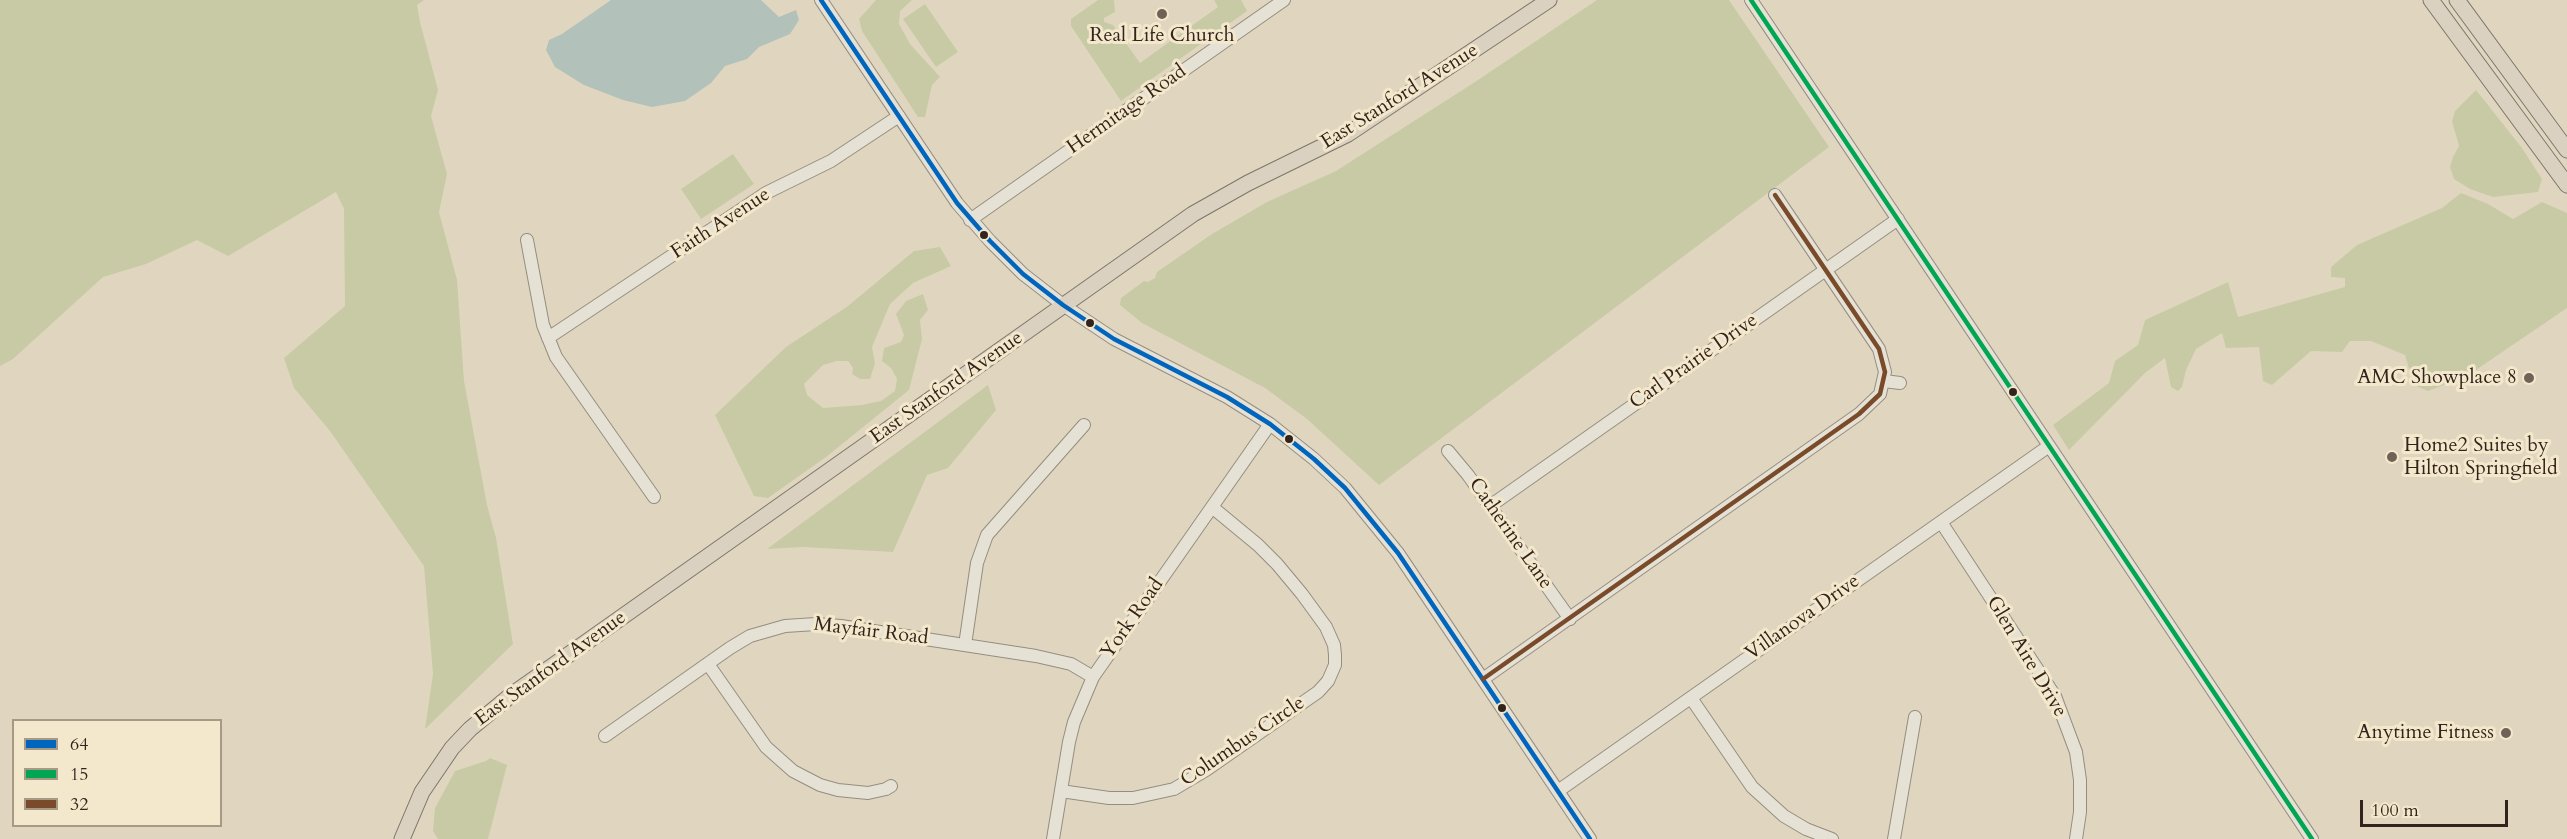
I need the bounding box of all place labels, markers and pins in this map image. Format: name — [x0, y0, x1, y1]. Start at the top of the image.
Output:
marker: Real Life Church — [1155, 7, 1169, 21]
place label: Real Life Church — [1090, 24, 1234, 48]
unlabelled marker — [978, 229, 990, 241]
unlabelled marker — [1084, 317, 1096, 329]
place label: AMC Showplace 8 — [2357, 366, 2517, 390]
marker: AMC Showplace 8 — [2522, 371, 2536, 385]
unlabelled marker — [2007, 386, 2019, 398]
unlabelled marker — [1283, 433, 1295, 445]
place label: Home2 Suites by Hilton Springfield — [2404, 434, 2558, 481]
marker: Home2 Suites by Hilton Springfield — [2385, 450, 2399, 464]
unlabelled marker — [1496, 702, 1508, 714]
place label: Anytime Fitness — [2357, 721, 2494, 745]
marker: Anytime Fitness — [2499, 726, 2513, 740]

